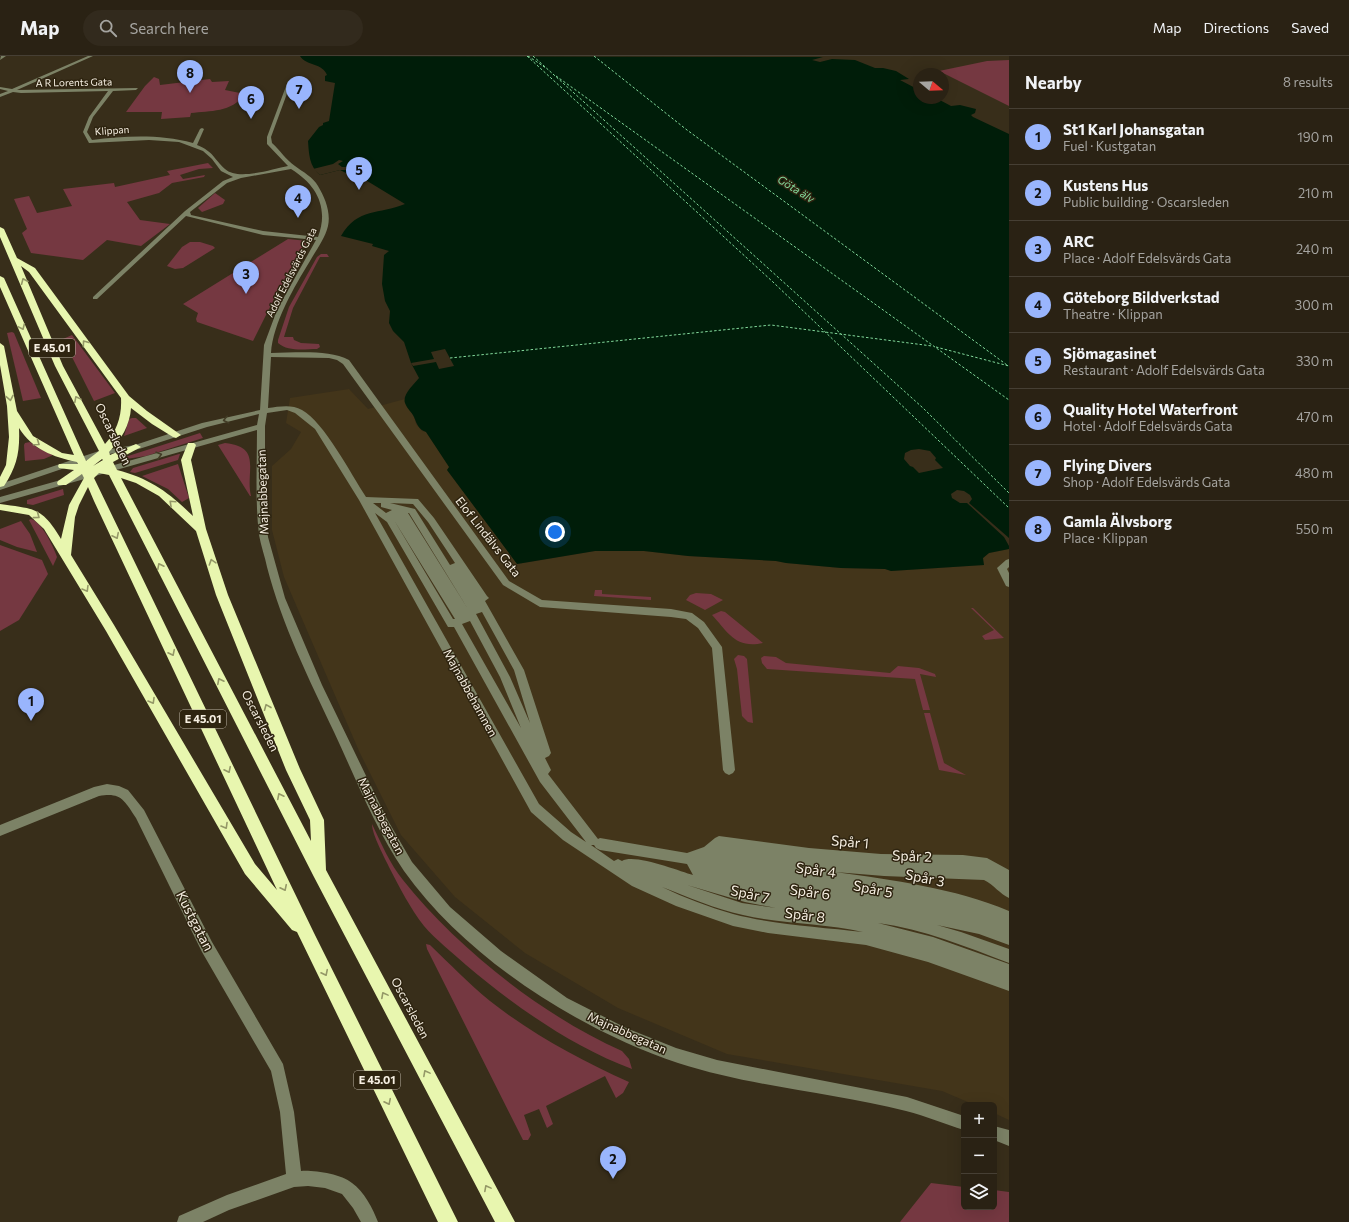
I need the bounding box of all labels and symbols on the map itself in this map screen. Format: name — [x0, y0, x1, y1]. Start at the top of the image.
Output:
pin: 8 — [177, 60, 203, 93]
north arrow — [913, 68, 949, 104]
street label: A R Lorents Gata — [36, 75, 112, 89]
pin: 7 — [286, 76, 312, 109]
pin: 6 — [238, 86, 264, 119]
street label: Klippan — [94, 123, 130, 137]
pin: 5 — [346, 157, 372, 190]
water label: Göta älv — [775, 172, 817, 205]
pin: 4 — [285, 185, 311, 218]
street label: Adolf Edelsvärds Gata — [263, 225, 319, 319]
pin: 3 — [233, 261, 259, 294]
one-way arrow — [20, 278, 28, 285]
one-way arrow — [17, 322, 25, 330]
road number: E 45.01 — [29, 339, 75, 357]
one-way arrow — [83, 340, 90, 347]
one-way arrow — [6, 395, 14, 401]
one-way arrow — [75, 396, 82, 403]
street label: Oscarsleden — [93, 400, 135, 467]
one-way arrow — [223, 415, 230, 424]
one-way arrow — [33, 438, 40, 445]
street label: Majnabbegatan — [254, 449, 270, 535]
one-way arrow — [155, 451, 162, 460]
street label: Elof Lindälvs Gata — [453, 494, 524, 579]
one-way arrow — [170, 501, 177, 508]
one-way arrow — [33, 511, 40, 518]
your location — [545, 522, 565, 542]
one-way arrow — [111, 532, 119, 539]
one-way arrow — [208, 559, 217, 566]
one-way arrow — [157, 562, 165, 570]
one-way arrow — [81, 585, 89, 592]
street label: Majnabbehamnen — [441, 646, 501, 739]
one-way arrow — [167, 649, 175, 656]
one-way arrow — [217, 678, 225, 685]
street label: Oscarsleden — [239, 687, 282, 754]
pin: 1 — [18, 688, 44, 721]
one-way arrow — [148, 697, 155, 704]
one-way arrow — [264, 704, 272, 711]
road number: E 45.01 — [180, 710, 226, 728]
one-way arrow — [223, 766, 231, 774]
street label: Majnabbegatan — [356, 775, 408, 856]
one-way arrow — [277, 793, 285, 800]
one-way arrow — [220, 822, 227, 829]
street label: Spår 1 — [830, 831, 870, 852]
street label: Spår 2 — [892, 846, 932, 865]
street label: Spår 4 — [795, 858, 838, 881]
street label: Spår 3 — [904, 865, 946, 890]
street label: Spår 5 — [852, 876, 894, 901]
street label: Spår 6 — [789, 880, 831, 903]
street label: Spår 7 — [729, 881, 771, 906]
one-way arrow — [279, 884, 287, 891]
street label: Kustgatan — [173, 888, 218, 954]
street label: Spår 8 — [784, 904, 826, 925]
one-way arrow — [320, 969, 328, 976]
street label: Oscarsleden — [389, 975, 433, 1040]
one-way arrow — [382, 992, 389, 1000]
street label: Majnabbegatan — [586, 1008, 669, 1056]
one-way arrow — [423, 1070, 430, 1077]
road number: E 45.01 — [354, 1071, 400, 1089]
one-way arrow — [383, 1098, 391, 1106]
pin: 2 — [600, 1146, 626, 1179]
one-way arrow — [484, 1184, 492, 1192]

